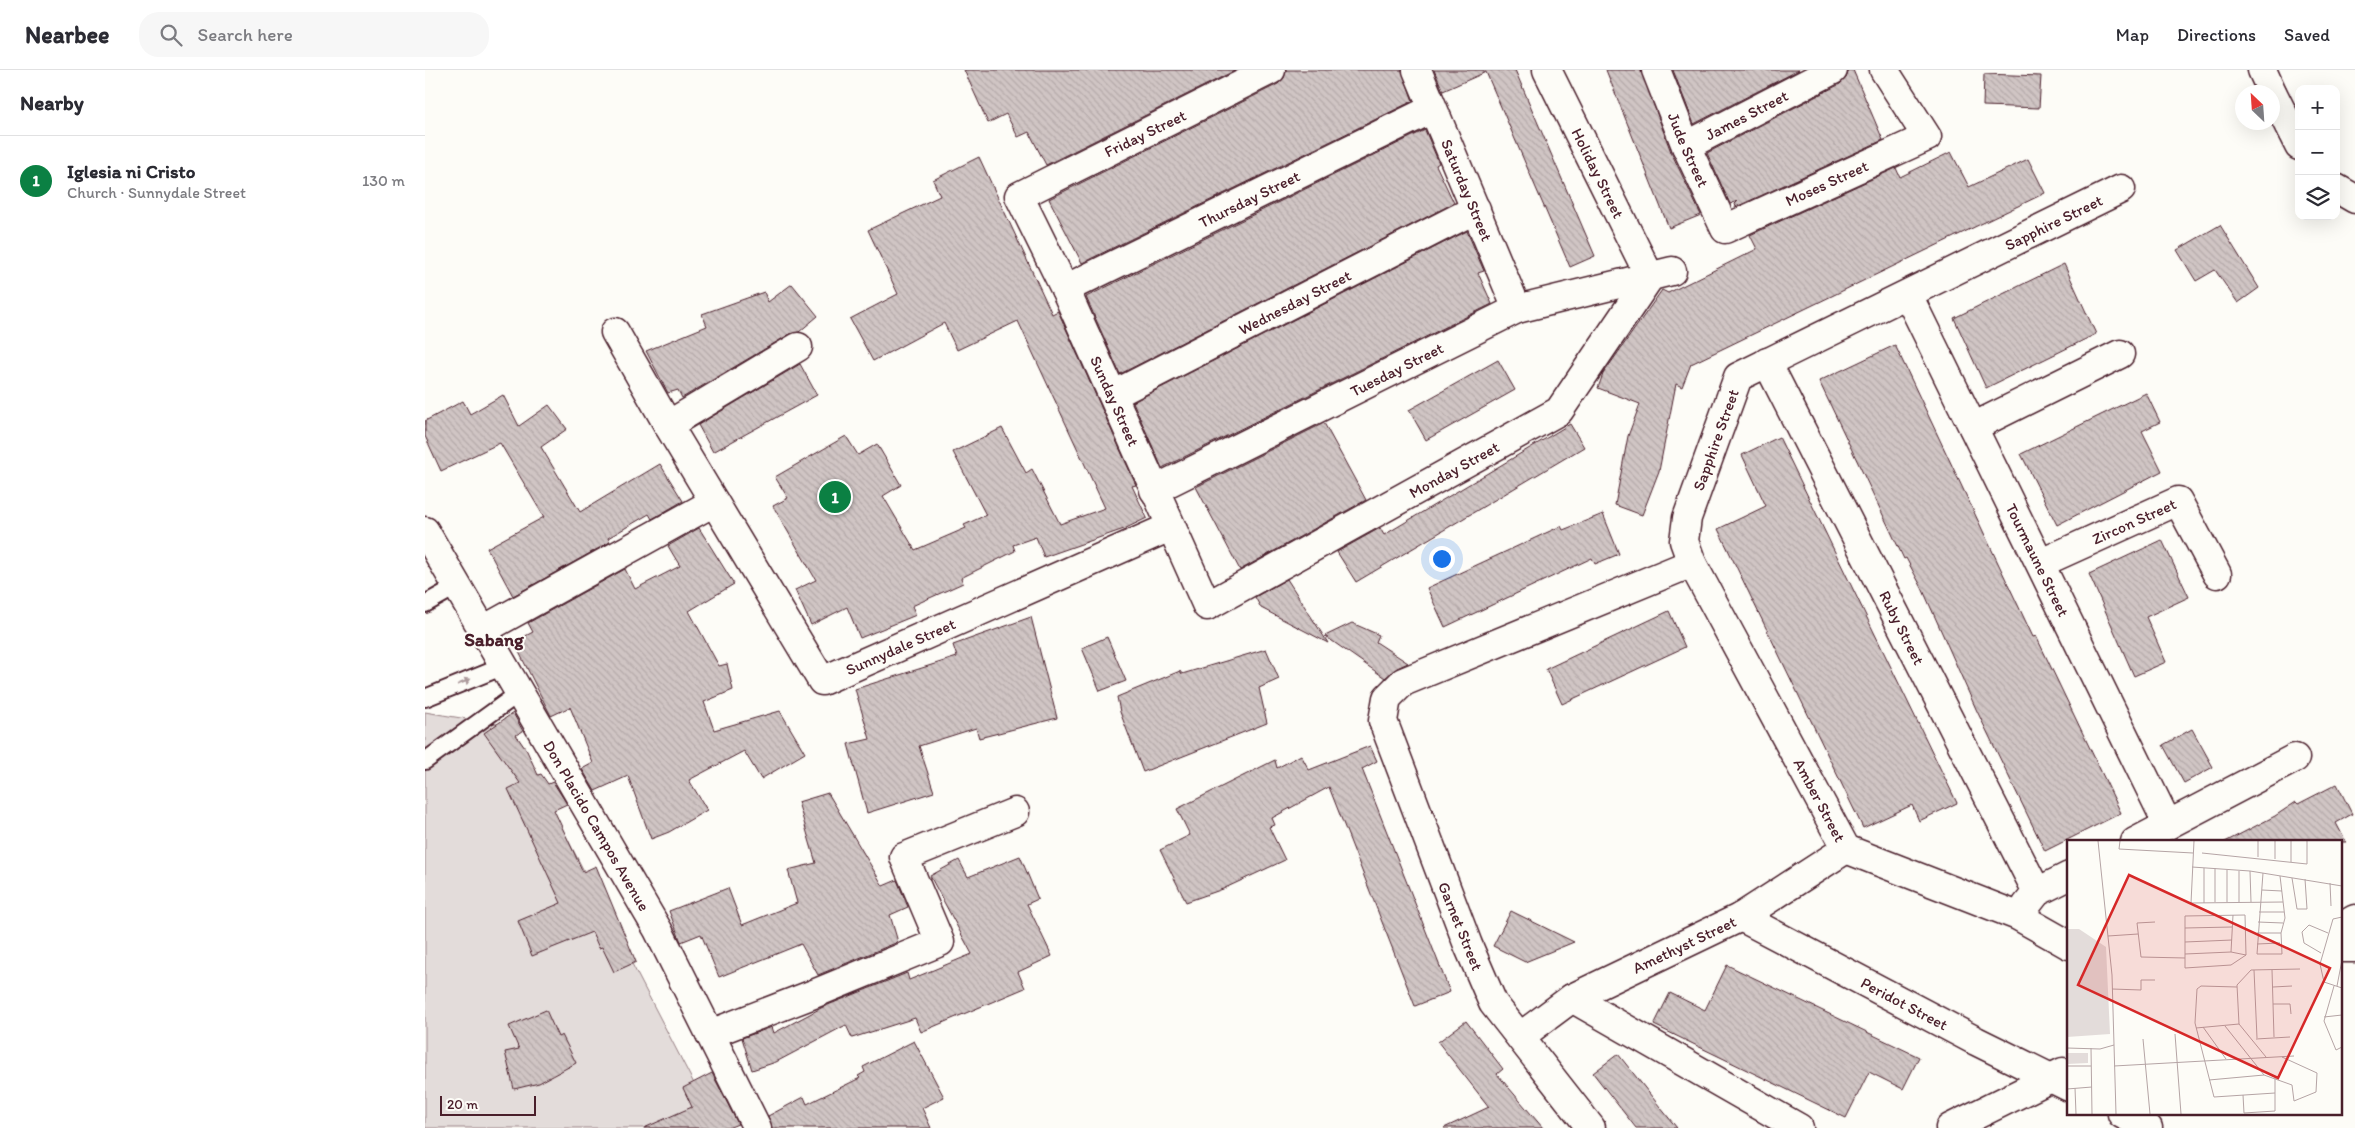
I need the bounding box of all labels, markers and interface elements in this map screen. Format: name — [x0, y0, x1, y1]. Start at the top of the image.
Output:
search box — [139, 12, 489, 57]
text: Nearbee — [25, 20, 109, 49]
icon: search — [157, 21, 185, 49]
text: Search here — [197, 23, 293, 46]
text: Map — [2116, 24, 2149, 46]
text: Directions — [2177, 24, 2256, 46]
text: Saved — [2284, 24, 2330, 46]
north arrow — [2235, 85, 2280, 130]
map controls — [2295, 85, 2340, 220]
button: + — [2295, 85, 2340, 130]
street label: James Street — [1702, 86, 1791, 144]
text: Nearby — [20, 90, 84, 115]
street label: Friday Street — [1101, 106, 1189, 161]
street label: Jude Street — [1664, 110, 1713, 190]
street label: Holiday Street — [1567, 125, 1628, 221]
button: − — [2295, 130, 2340, 175]
street label: Saturday Street — [1437, 136, 1496, 244]
street label: Moses Street — [1782, 156, 1871, 210]
text: Iglesia ni Cristo — [67, 160, 195, 183]
street label: Thursday Street — [1196, 166, 1303, 232]
text: 1 — [32, 171, 40, 190]
text: 130 m — [362, 171, 405, 190]
button: layers — [2295, 175, 2340, 220]
text: Church · Sunnydale Street — [67, 183, 246, 202]
street label: Sapphire Street — [2002, 191, 2106, 255]
street label: Wednesday Street — [1235, 266, 1354, 339]
street label: Tuesday Street — [1347, 338, 1447, 401]
street label: Sunday Street — [1086, 353, 1143, 449]
street label: Sapphire Street — [1689, 386, 1743, 493]
street label: Monday Street — [1406, 437, 1502, 502]
pin: 1 — [819, 478, 851, 516]
street label: Zircon Street — [2089, 494, 2179, 549]
street label: Tourmaune Street — [2002, 500, 2073, 620]
your location — [1429, 546, 1455, 572]
street label: Ruby Street — [1875, 588, 1929, 668]
street label: Sunnydale Street — [843, 614, 958, 679]
district label: Sabang — [464, 628, 525, 651]
one-way arrow — [457, 678, 472, 686]
street label: Don Placido Campos Avenue — [539, 737, 654, 915]
street label: Amber Street — [1790, 755, 1850, 845]
inset map — [2067, 840, 2343, 1116]
street label: Garnet Street — [1434, 879, 1487, 973]
street label: Amethyst Street — [1630, 912, 1739, 978]
street label: Peridot Street — [1858, 973, 1951, 1034]
scale bar — [440, 1093, 536, 1116]
text: 20 m — [447, 1096, 478, 1113]

